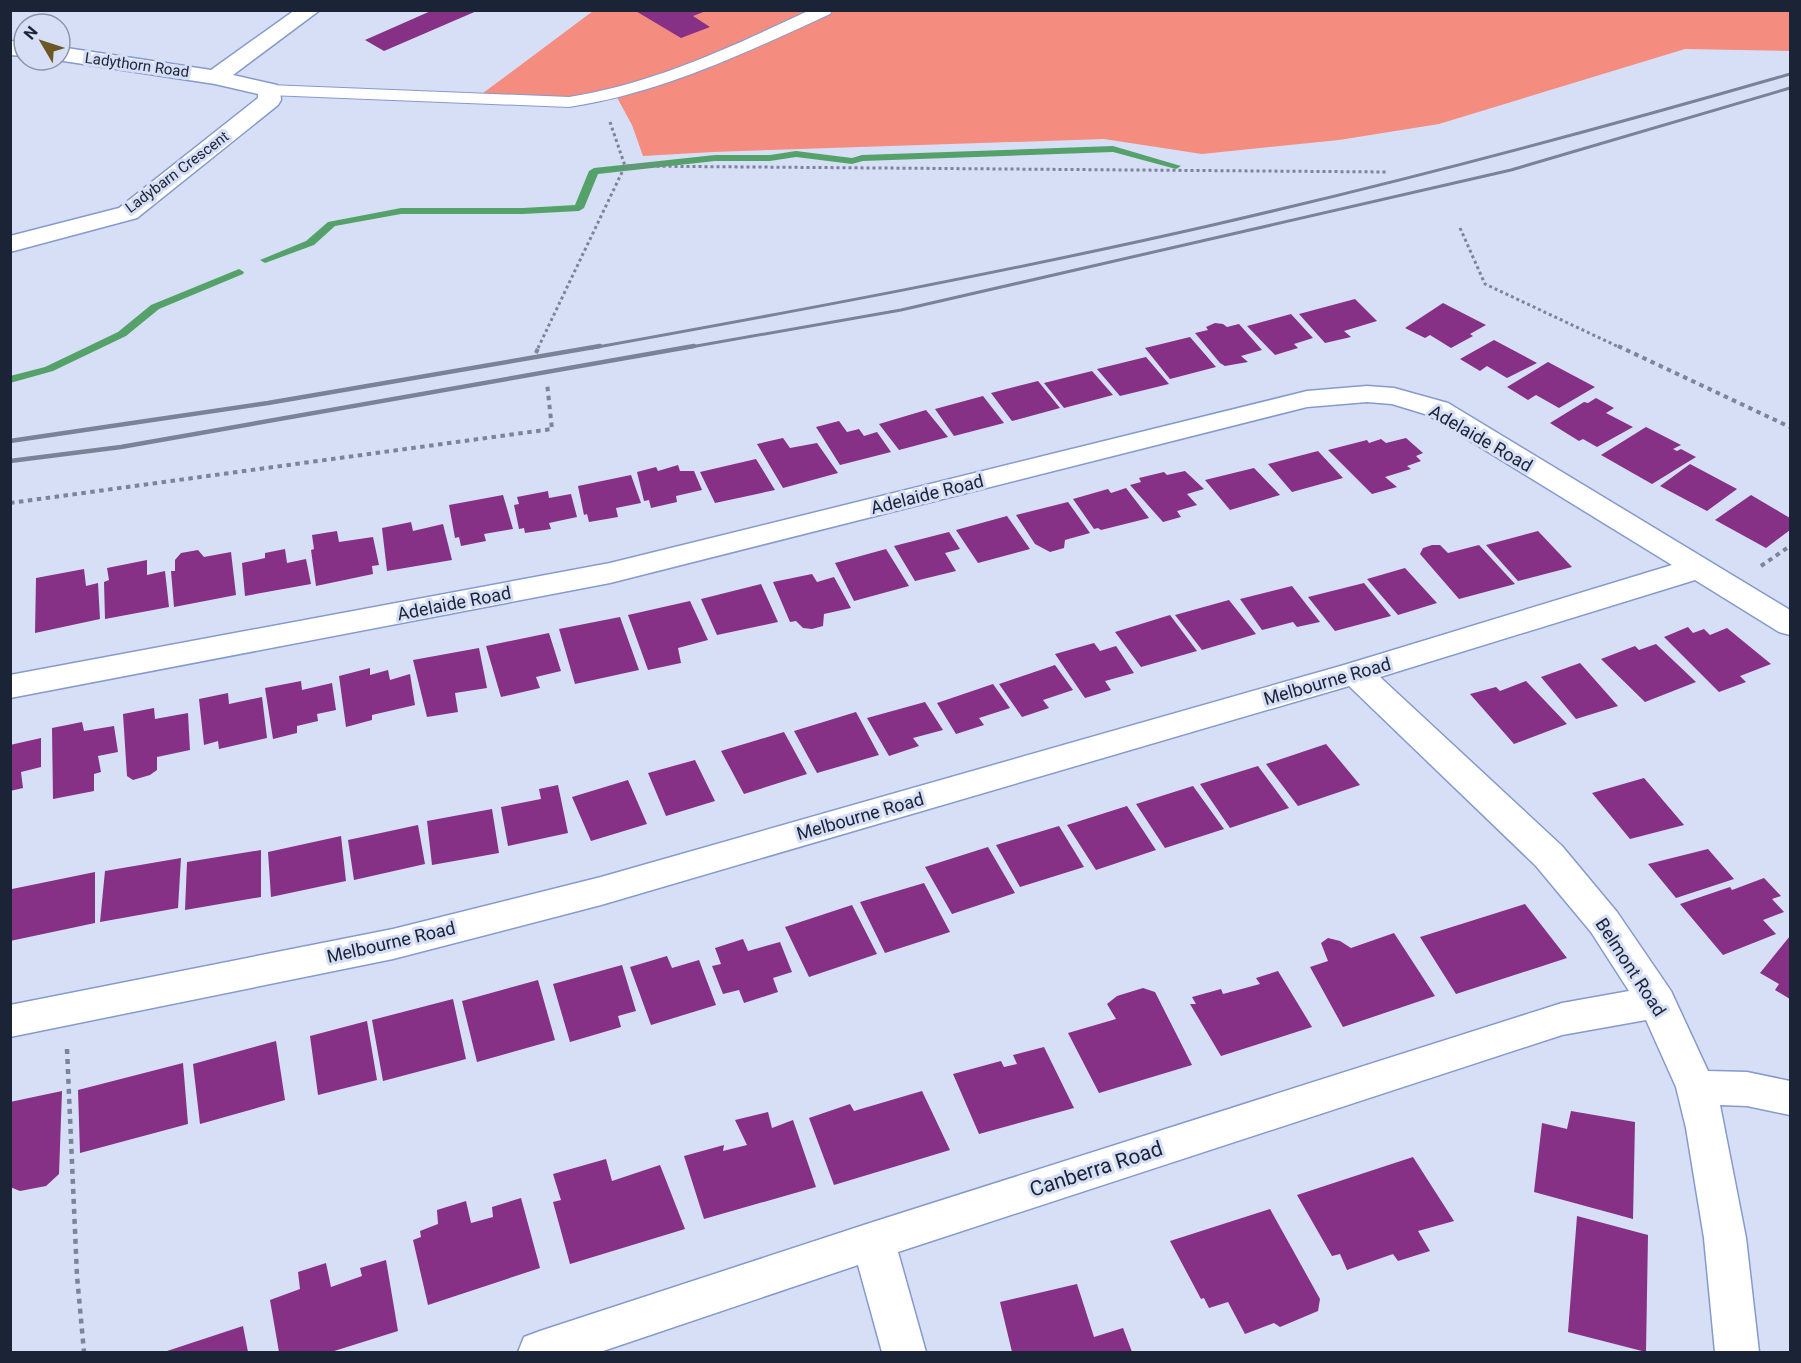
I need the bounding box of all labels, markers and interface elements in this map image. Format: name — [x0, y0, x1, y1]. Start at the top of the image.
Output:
north arrow — [12, 12, 72, 72]
text: N — [20, 23, 42, 43]
street label: Ladythorn Road — [84, 49, 190, 81]
street label: Ladybarn Crescent — [122, 127, 232, 217]
street label: Adelaide Road — [1426, 400, 1536, 476]
street label: Adelaide Road — [868, 470, 986, 518]
street label: Adelaide Road — [395, 582, 513, 624]
street label: Melbourne Road — [1261, 653, 1393, 709]
street label: Melbourne Road — [794, 788, 926, 844]
street label: Belmont Road — [1591, 914, 1671, 1020]
street label: Melbourne Road — [325, 917, 457, 967]
street label: Canberra Road — [1027, 1136, 1165, 1202]

